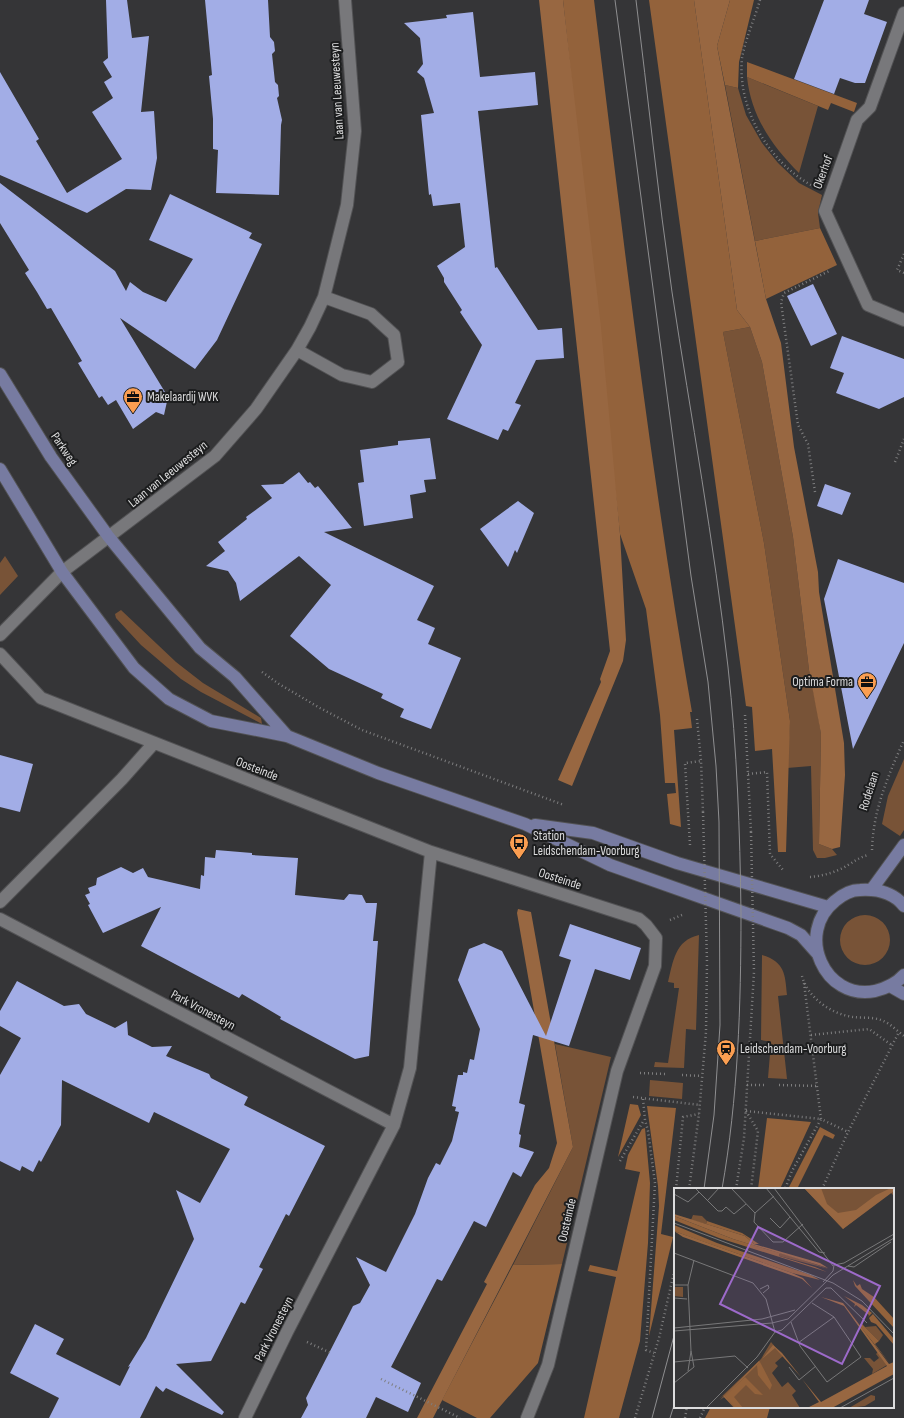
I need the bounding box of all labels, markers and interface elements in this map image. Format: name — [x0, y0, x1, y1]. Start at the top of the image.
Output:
street label: Laan van Leeuwesteyn — [326, 42, 348, 140]
street label: Okerhof — [810, 153, 837, 191]
office icon: Makelaardij WVK — [122, 386, 144, 414]
place label: Makelaardij WVK — [147, 389, 218, 405]
street label: Parkweg — [47, 429, 81, 469]
street label: Laan van Leeuwesteyn — [125, 437, 211, 511]
office icon: Optima Forma — [856, 671, 878, 699]
place label: Optima Forma — [792, 674, 853, 690]
street label: Oosteinde — [234, 754, 280, 784]
street label: Rodelaan — [855, 770, 883, 812]
place label: Station Leidschendam-Voorburg — [533, 828, 640, 859]
bus stop icon: Station Leidschendam-Voorburg — [508, 832, 530, 860]
street label: Oosteinde — [537, 865, 583, 893]
street label: Park Vronesteyn — [168, 986, 238, 1034]
station icon: Leidschendam-Voorburg — [715, 1038, 737, 1066]
place label: Leidschendam-Voorburg — [740, 1041, 847, 1057]
inset map — [674, 1188, 894, 1408]
street label: Oosteinde — [554, 1197, 580, 1243]
street label: Park Vronesteyn — [251, 1294, 297, 1364]

